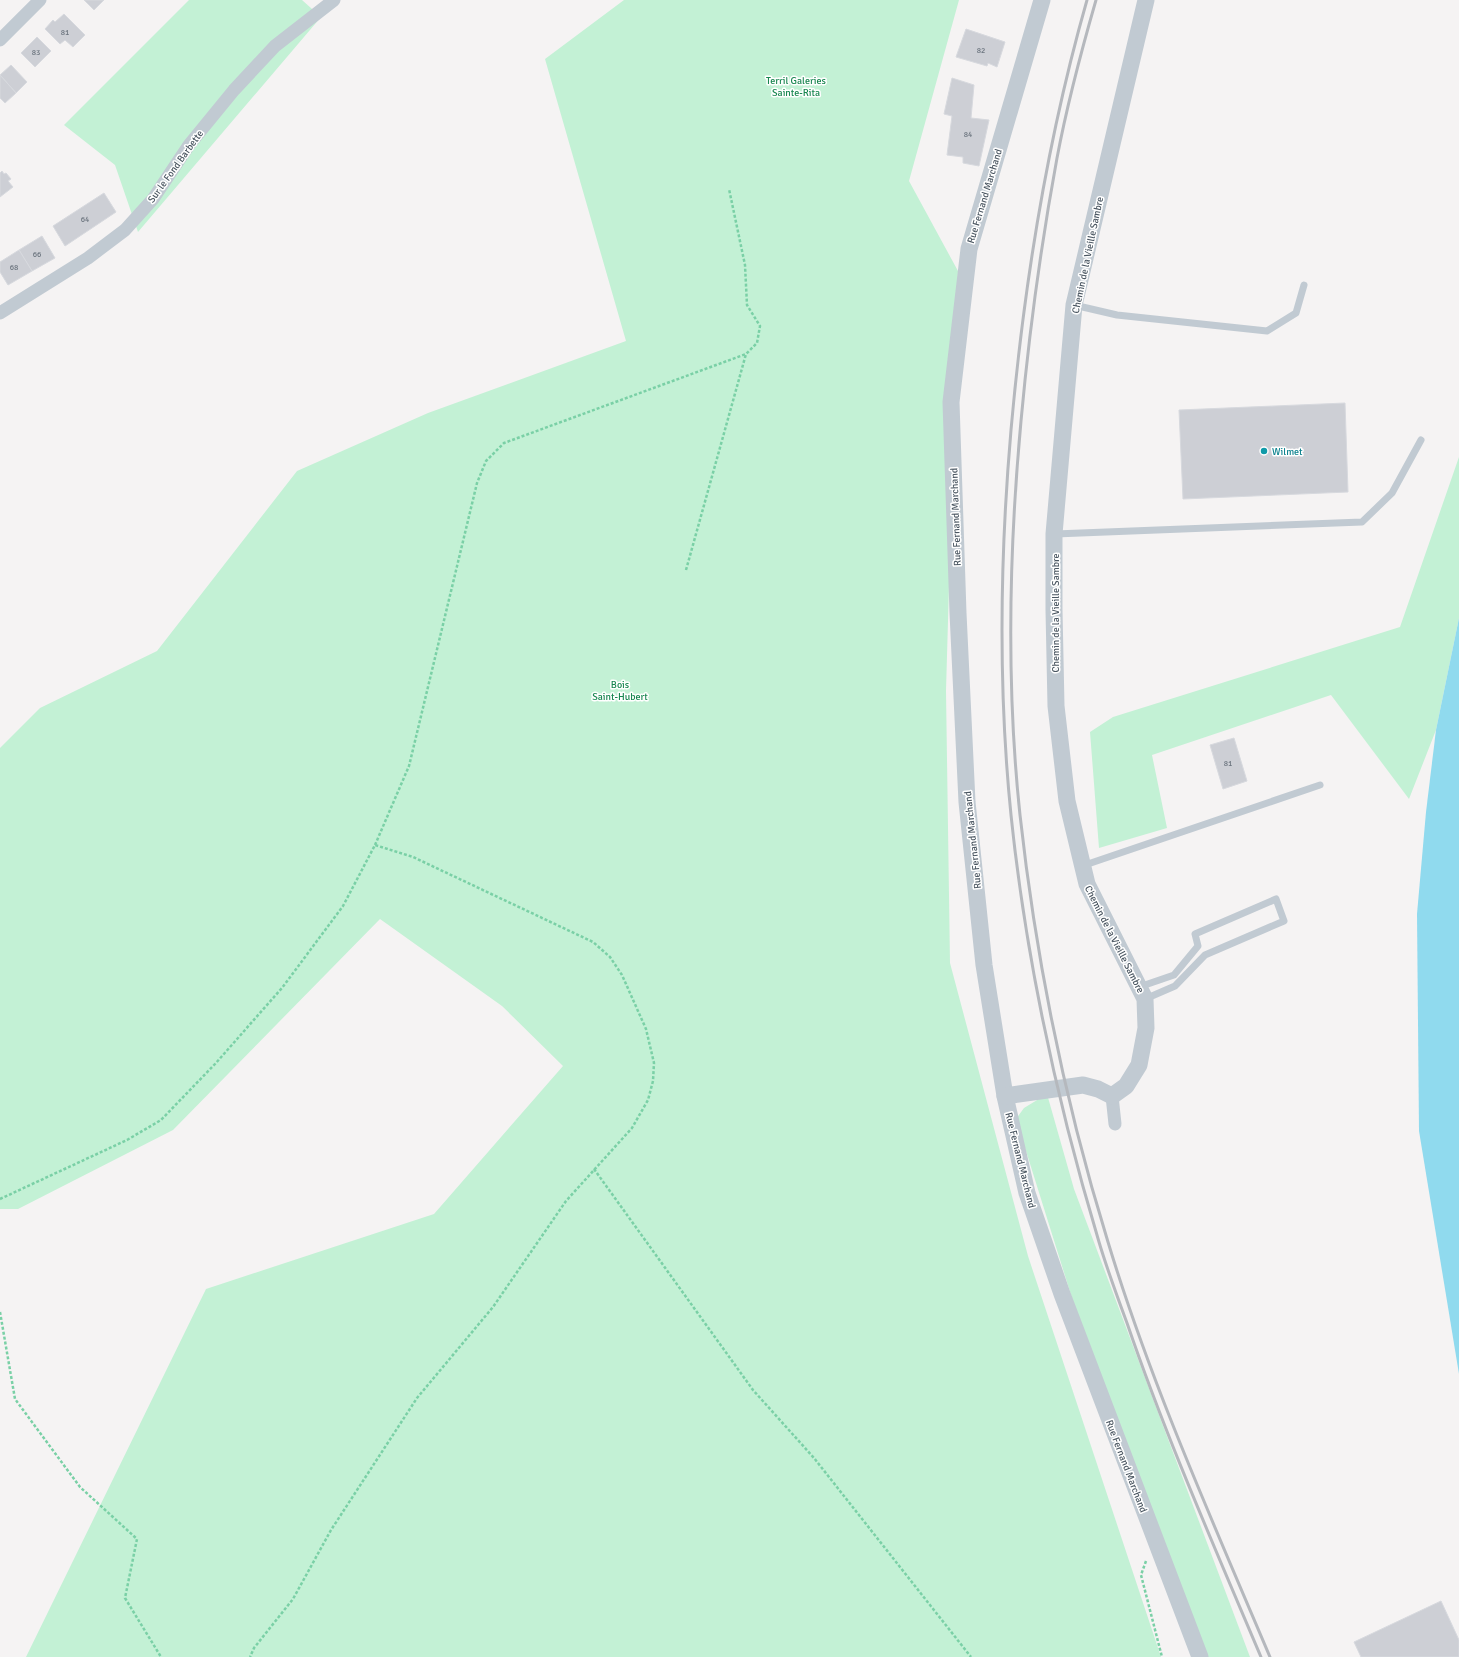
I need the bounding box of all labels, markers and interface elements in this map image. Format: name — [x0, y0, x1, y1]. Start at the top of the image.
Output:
house number: 81 — [61, 27, 69, 37]
house number: 82 — [977, 45, 985, 55]
house number: 83 — [32, 47, 40, 57]
park label: Terril Galeries Sainte-Rita — [766, 75, 826, 99]
street label: Sur le Fond Barbette — [145, 128, 206, 205]
house number: 84 — [964, 129, 973, 139]
street label: Rue Fernand Marchand — [965, 148, 1005, 245]
street label: Chemin de la Vieille Sambre — [1070, 196, 1106, 315]
house number: 64 — [81, 214, 90, 224]
house number: 66 — [33, 249, 41, 259]
house number: 68 — [10, 262, 18, 272]
marker: Wilmet — [1259, 446, 1269, 456]
place label: Wilmet — [1272, 446, 1303, 458]
street label: Rue Fernand Marchand — [948, 468, 964, 566]
street label: Chemin de la Vieille Sambre — [1050, 554, 1062, 672]
park label: Bois Saint-Hubert — [592, 679, 648, 703]
house number: 81 — [1224, 758, 1232, 768]
street label: Rue Fernand Marchand — [962, 790, 984, 889]
street label: Chemin de la Vieille Sambre — [1082, 884, 1146, 995]
street label: Rue Fernand Marchand — [1002, 1111, 1038, 1209]
street label: Rue Fernand Marchand — [1103, 1418, 1149, 1514]

